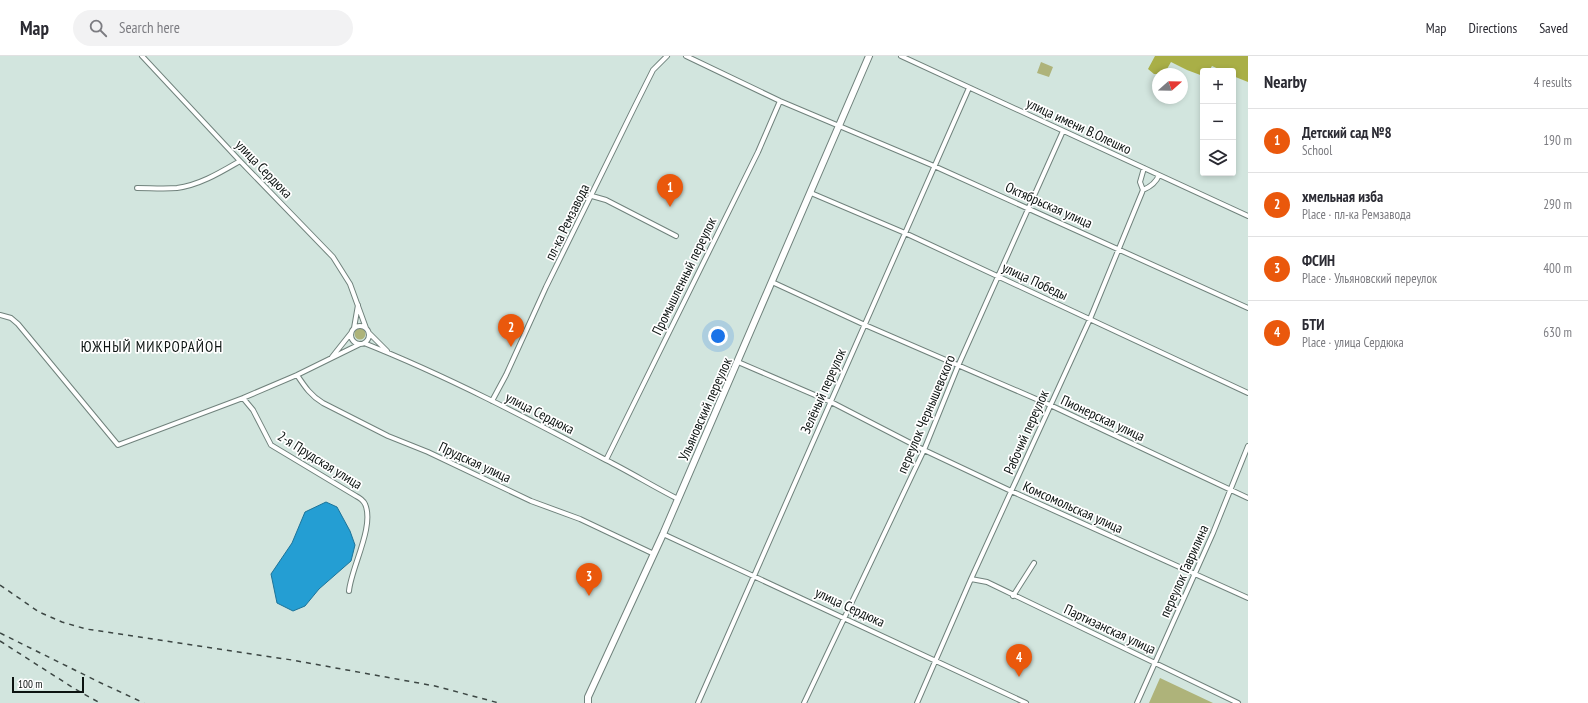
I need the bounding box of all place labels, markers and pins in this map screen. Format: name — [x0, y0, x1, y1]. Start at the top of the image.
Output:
pin: 1 — [657, 174, 683, 207]
pin: 2 — [498, 314, 524, 347]
pin: 3 — [576, 563, 602, 596]
pin: 4 — [1006, 644, 1032, 677]

